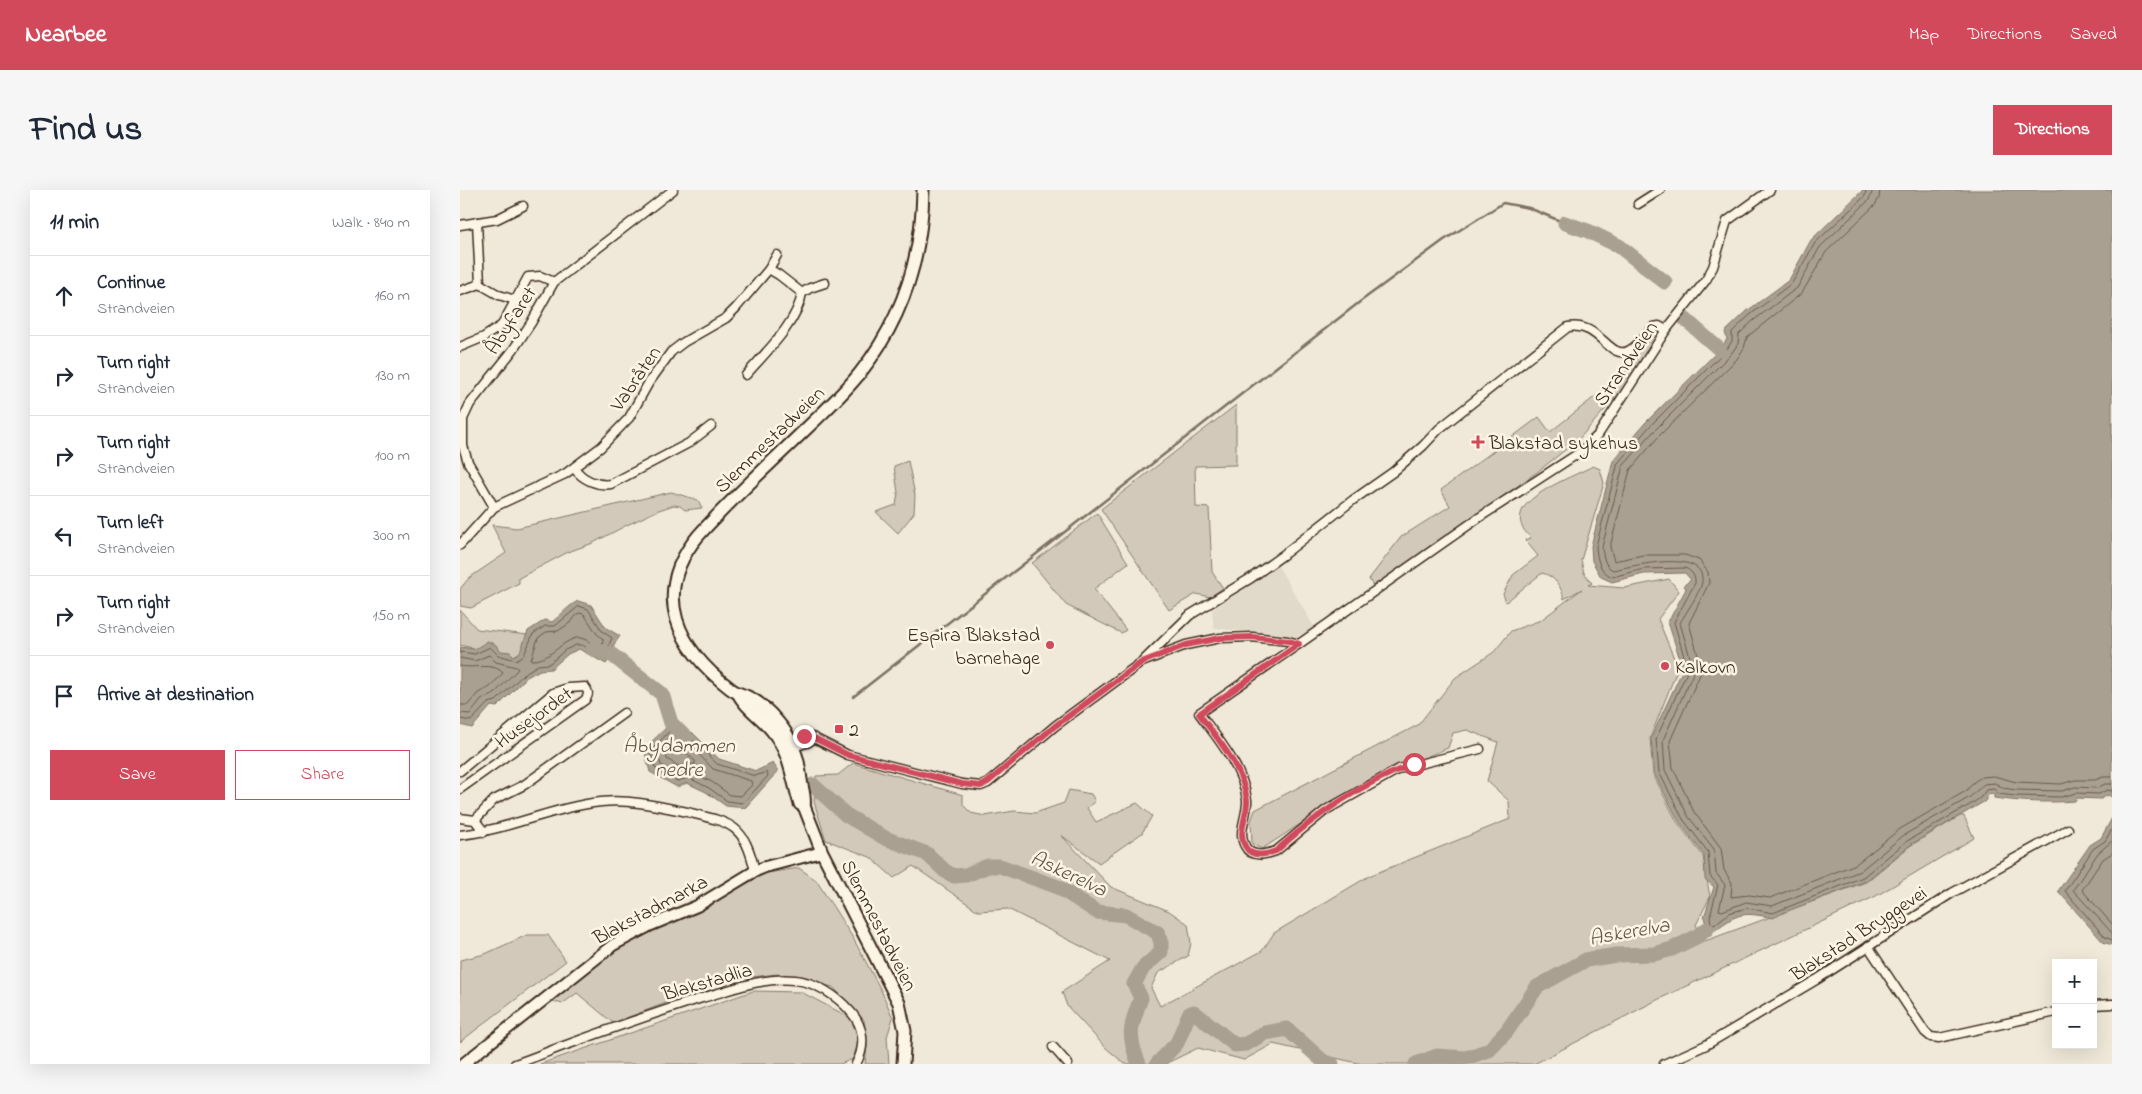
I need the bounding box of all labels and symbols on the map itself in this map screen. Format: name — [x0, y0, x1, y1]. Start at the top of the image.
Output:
street label: Åbyfaret — [479, 281, 545, 361]
street label: Strandveien — [1588, 316, 1666, 413]
street label: Vabråten — [604, 341, 670, 419]
street label: Slemmestadveien — [709, 380, 833, 501]
place label: Blakstad sykehus — [1488, 430, 1638, 459]
marker: Blakstad sykehus — [1471, 435, 1485, 449]
place label: Espira Blakstad barnehage — [907, 622, 1040, 675]
marker: Espira Blakstad barnehage — [1044, 639, 1056, 651]
place label: Kalkovn — [1675, 654, 1736, 683]
marker: Kalkovn — [1659, 660, 1671, 672]
street label: Husejordet — [490, 681, 579, 757]
place label: 2 — [849, 717, 859, 746]
marker: 2 — [833, 723, 845, 735]
route end — [793, 725, 816, 748]
water label: Åbydammen nedre — [623, 732, 736, 786]
route start — [1403, 753, 1426, 776]
water label: Askerelva — [1025, 844, 1112, 906]
street label: Slemmestadveien — [832, 855, 923, 997]
street label: Blakstadmarka — [588, 869, 714, 954]
street label: Blakstad Bryggevei — [1784, 880, 1934, 992]
water label: Askerelva — [1587, 911, 1673, 955]
street label: Blakstadlia — [659, 957, 756, 1010]

